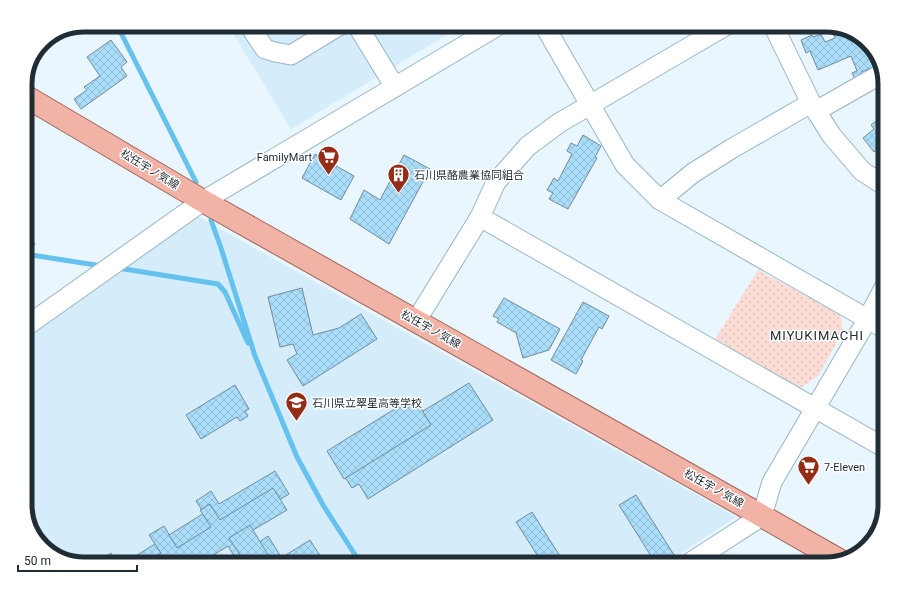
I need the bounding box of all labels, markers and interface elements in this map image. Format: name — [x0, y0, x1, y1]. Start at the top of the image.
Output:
supermarket icon: FamilyMart — [315, 144, 341, 177]
street label: 松任宇ノ気線 — [118, 147, 181, 192]
place label: FamilyMart — [257, 151, 312, 164]
building icon: 石川県酪農業協同組合 — [386, 162, 412, 195]
place label: 石川県酪農業協同組合 — [414, 169, 524, 182]
street label: 松任宇ノ気線 — [399, 308, 463, 351]
district label: MIYUKIMACHI — [770, 328, 864, 343]
school or university icon: 石川県立翠星高等学校 — [283, 390, 309, 423]
place label: 石川県立翠星高等学校 — [312, 397, 422, 410]
supermarket icon: 7-Eleven — [795, 454, 821, 487]
place label: 7-Eleven — [824, 461, 865, 474]
street label: 松任宇ノ気線 — [682, 467, 746, 510]
scale bar — [18, 547, 137, 573]
text: 50 m — [24, 554, 51, 568]

